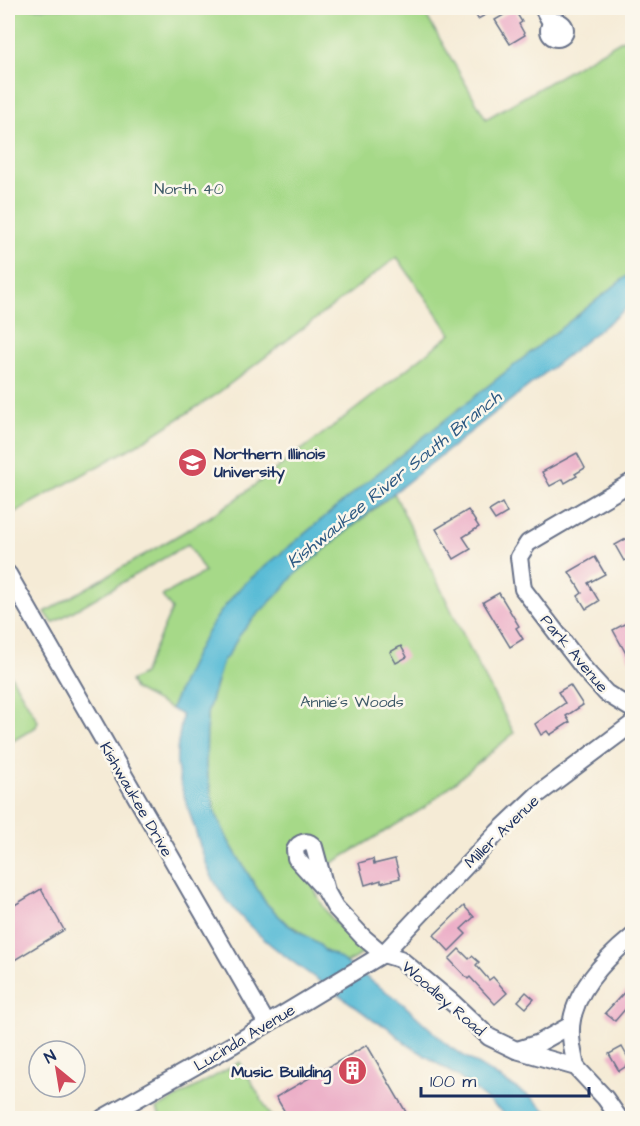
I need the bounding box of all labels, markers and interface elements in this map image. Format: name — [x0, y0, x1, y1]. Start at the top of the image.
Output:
park label: North 40 — [154, 178, 224, 200]
water label: Kishwaukee River South Branch — [282, 384, 508, 574]
place label: Northern Illinois University — [214, 443, 325, 484]
school or university icon: Northern Illinois University — [177, 446, 209, 478]
street label: Park Avenue — [535, 610, 614, 698]
park label: Annie's Woods — [300, 691, 404, 713]
street label: Kishwaukee Drive — [94, 738, 178, 861]
street label: Miller Avenue — [459, 790, 544, 873]
street label: Woodley Road — [396, 956, 490, 1042]
street label: Lucinda Avenue — [190, 999, 300, 1077]
north arrow — [27, 1039, 87, 1099]
text: N — [40, 1045, 60, 1069]
building icon: Music Building — [336, 1055, 368, 1087]
scale bar — [421, 1060, 589, 1098]
place label: Music Building — [231, 1061, 332, 1085]
text: 100 m — [430, 1069, 476, 1094]

